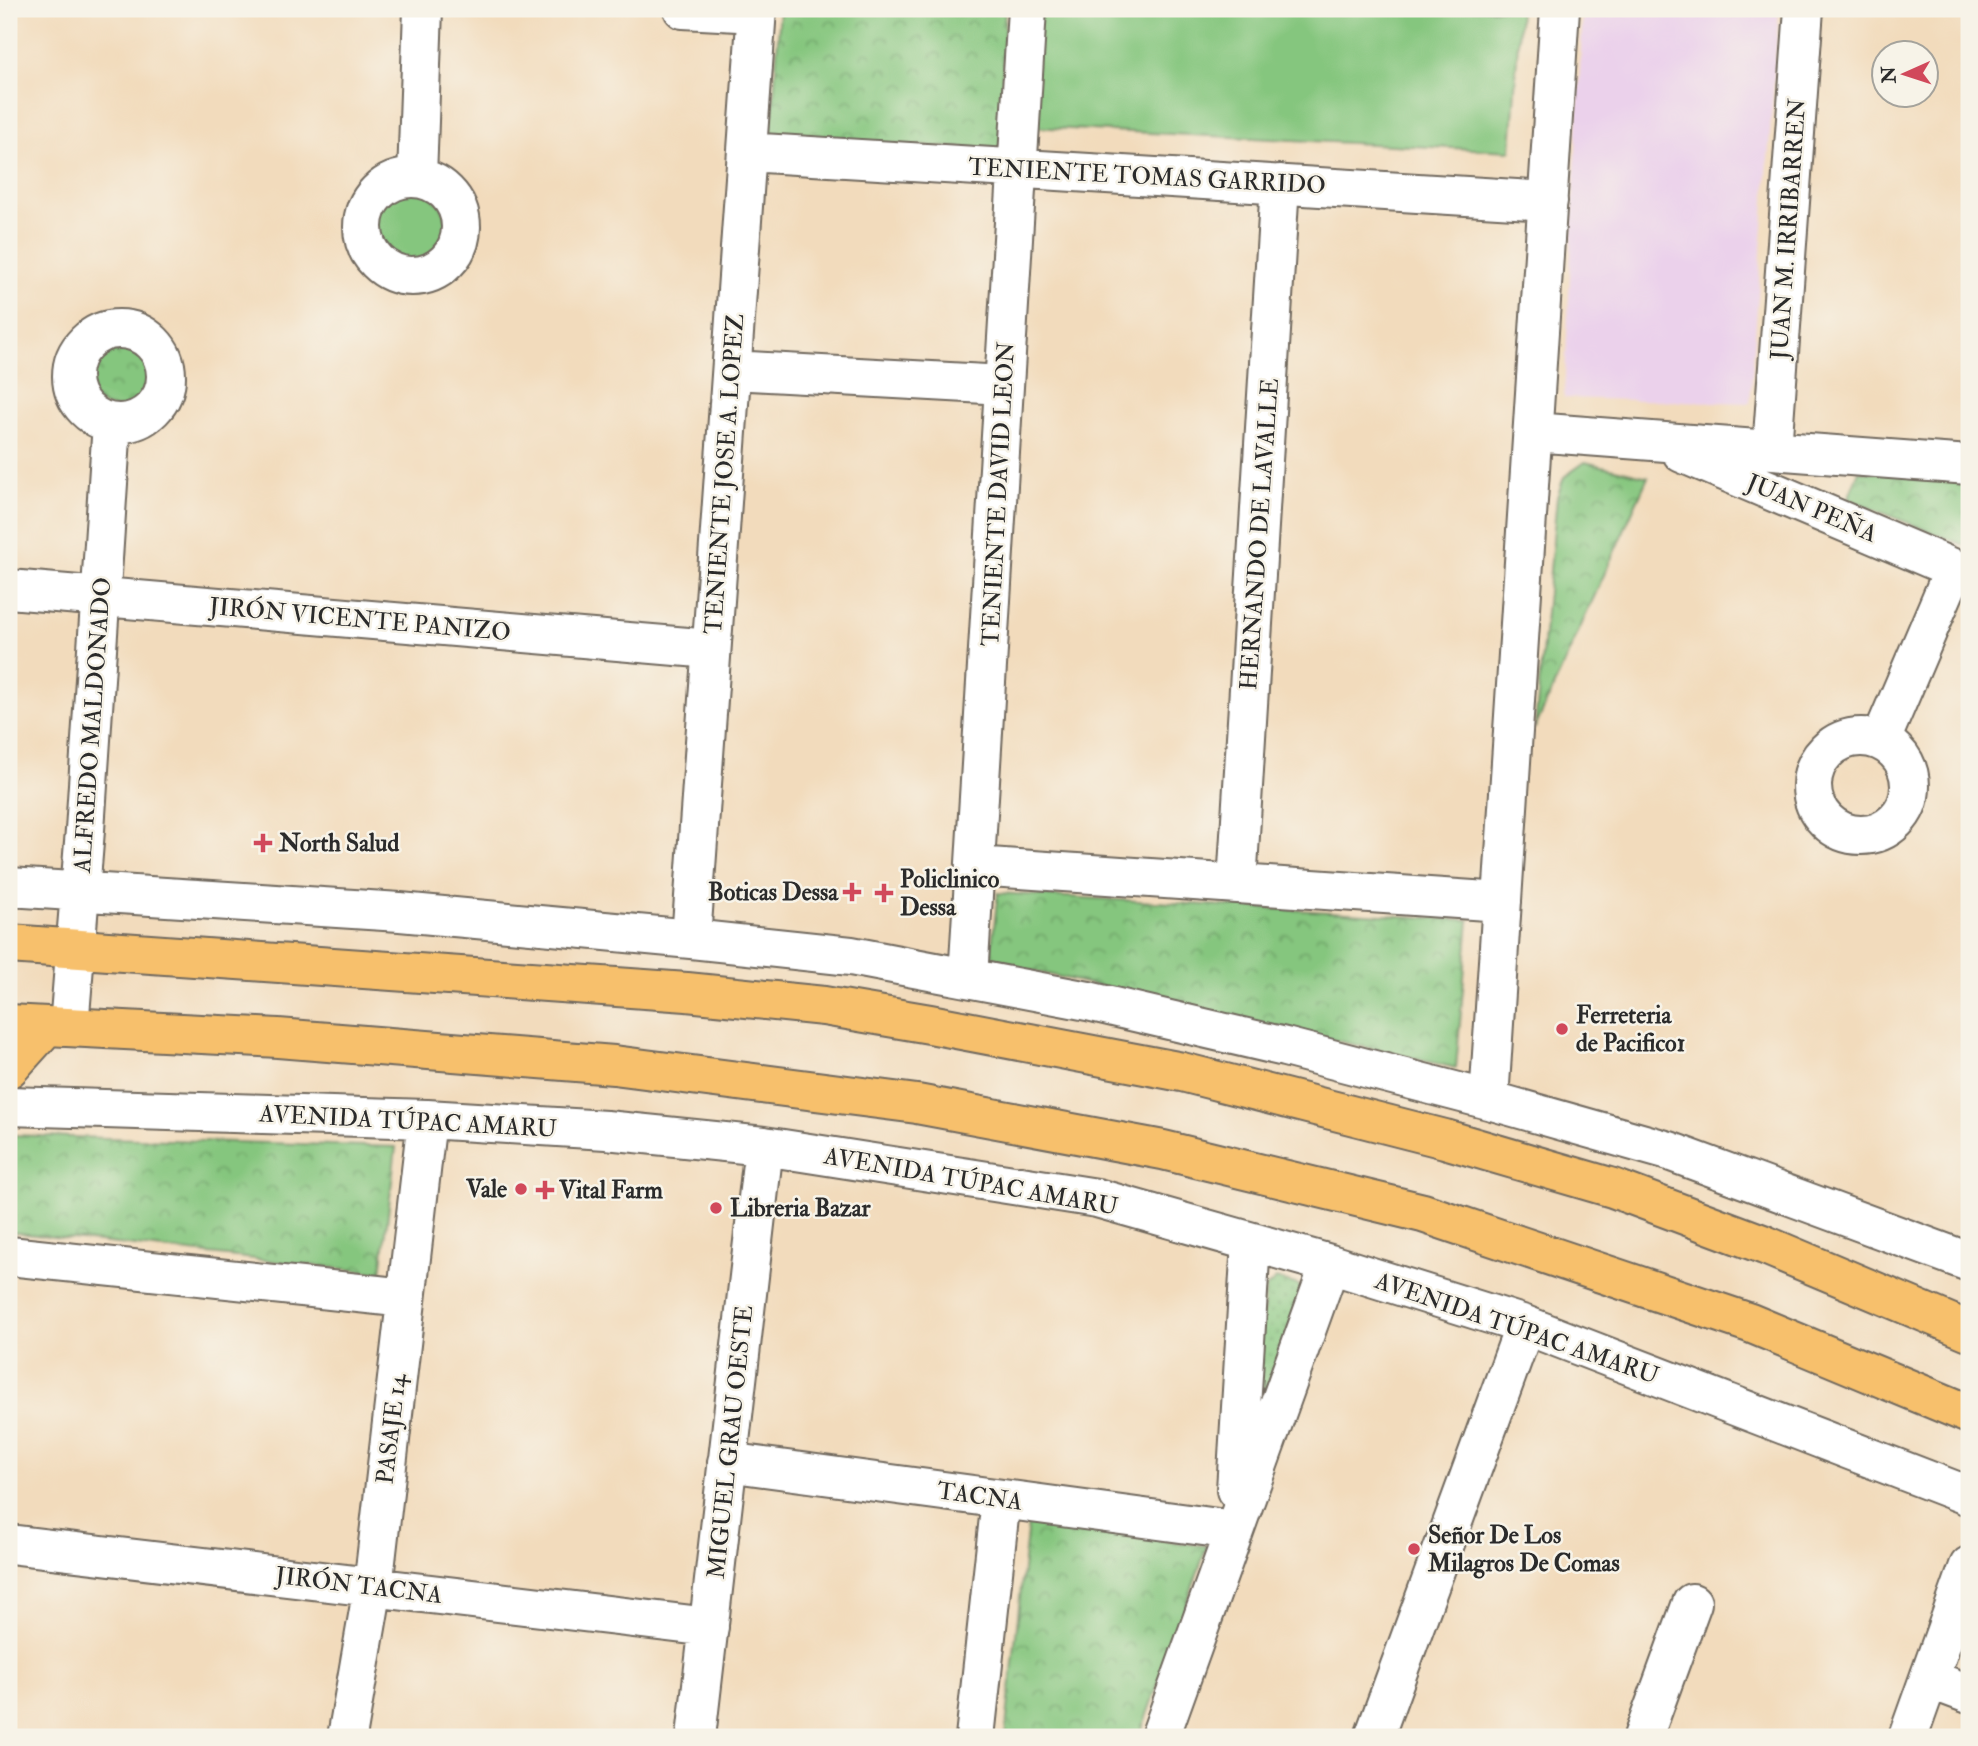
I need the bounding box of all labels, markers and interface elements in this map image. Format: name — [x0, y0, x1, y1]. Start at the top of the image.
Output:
north arrow — [1870, 38, 1940, 108]
text: N — [1877, 65, 1902, 85]
street label: JUAN M. IRRIBARREN — [1764, 97, 1813, 362]
street label: TENIENTE TOMAS GARRIDO — [967, 152, 1326, 201]
street label: TENIENTE JOSE A. LOPEZ — [698, 313, 751, 635]
street label: TENIENTE DAVID LEON — [975, 340, 1022, 647]
street label: HERNANDO DE LAVALLE — [1233, 377, 1286, 691]
street label: JUAN PEÑA — [1741, 466, 1882, 550]
street label: ALFREDO MALDONADO — [67, 576, 118, 875]
street label: JIRÓN VICENTE PANIZO — [207, 590, 512, 648]
place label: North Salud — [278, 828, 400, 859]
marker: North Salud — [253, 833, 273, 853]
place label: Policlinico Dessa — [900, 864, 1000, 923]
place label: Boticas Dessa — [708, 877, 839, 908]
marker: Policlinico Dessa — [874, 883, 894, 903]
marker: Boticas Dessa — [844, 884, 860, 900]
place label: Ferreteria de Pacifico1 — [1576, 1000, 1685, 1059]
marker: Ferreteria de Pacifico1 — [1554, 1021, 1570, 1037]
street label: AVENIDA TÚPAC AMARU — [257, 1097, 558, 1145]
street label: AVENIDA TÚPAC AMARU — [821, 1139, 1120, 1223]
place label: Vale — [465, 1174, 507, 1205]
place label: Vital Farm — [558, 1175, 663, 1206]
marker: Vale — [513, 1181, 529, 1197]
marker: Vital Farm — [537, 1182, 553, 1198]
place label: Libreria Bazar — [730, 1193, 872, 1224]
marker: Libreria Bazar — [708, 1200, 724, 1216]
street label: AVENIDA TÚPAC AMARU — [1370, 1264, 1663, 1392]
street label: MIGUEL GRAU OESTE — [701, 1304, 760, 1580]
street label: PASAJE 14 — [369, 1371, 414, 1486]
street label: TACNA — [935, 1475, 1025, 1518]
place label: Señor De Los Milagros De Comas — [1427, 1520, 1620, 1579]
marker: Señor De Los Milagros De Comas — [1406, 1541, 1422, 1557]
street label: JIRÓN TACNA — [273, 1559, 444, 1611]

